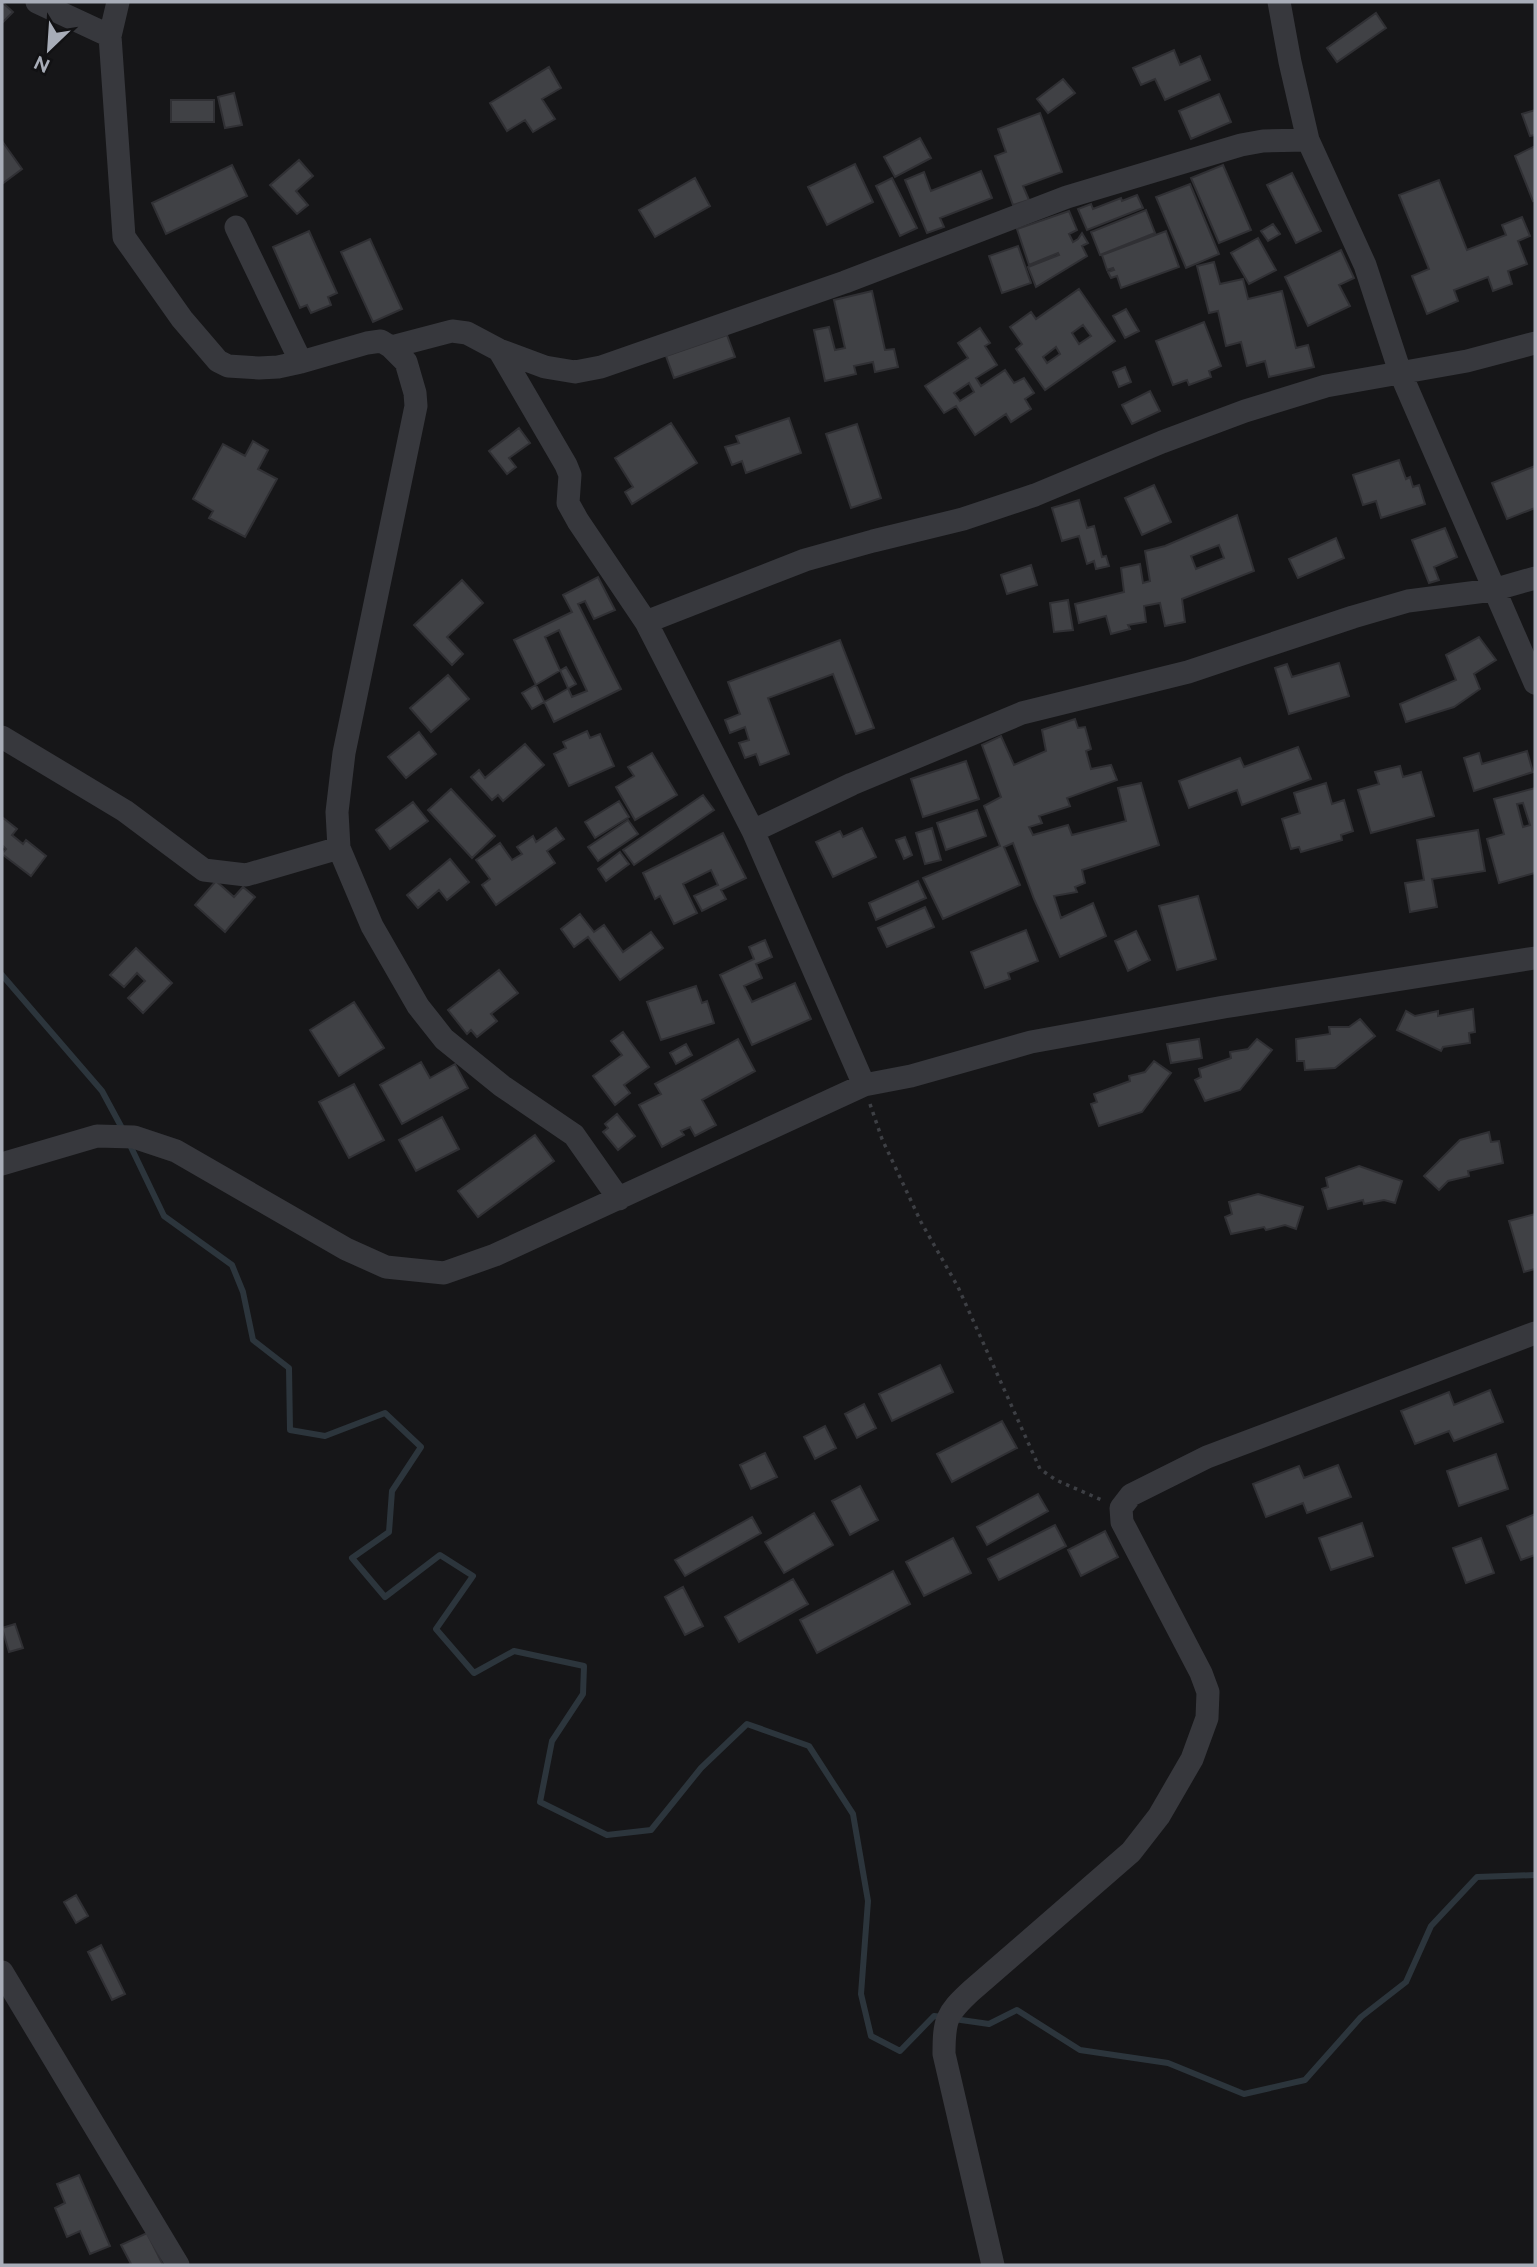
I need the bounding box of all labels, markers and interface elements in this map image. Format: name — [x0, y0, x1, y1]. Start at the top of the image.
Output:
north arrow — [14, 14, 84, 84]
text: N — [31, 51, 53, 77]

